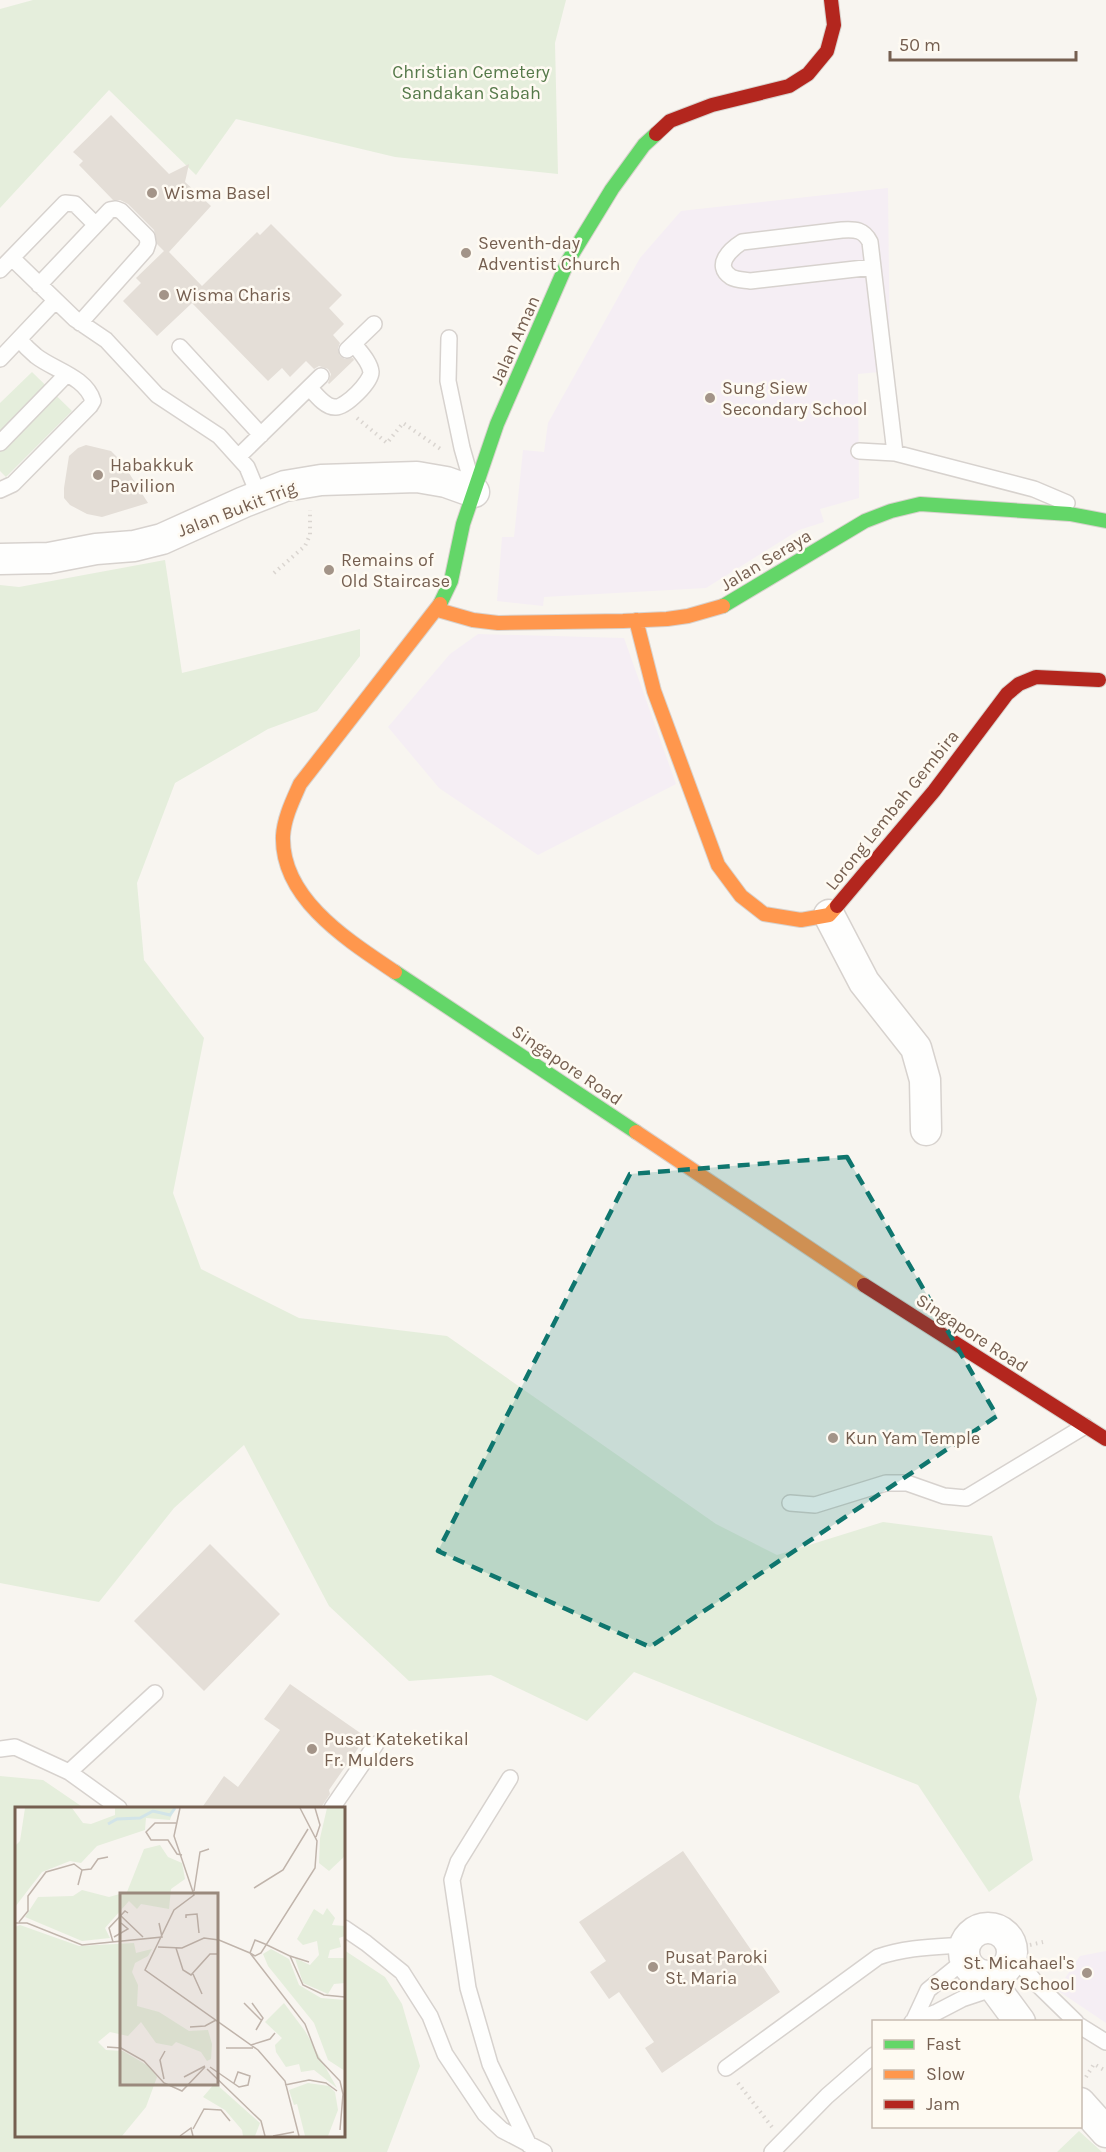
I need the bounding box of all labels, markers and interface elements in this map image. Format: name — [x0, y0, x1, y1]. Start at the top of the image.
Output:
scale bar — [890, 24, 1076, 62]
text: 50 m — [899, 34, 941, 56]
park label: Christian Cemetery Sandakan Sabah — [392, 61, 550, 104]
place label: Wisma Basel — [164, 182, 271, 204]
marker: Wisma Basel — [145, 186, 159, 200]
place label: Seventh-day Adventist Church — [478, 232, 620, 275]
marker: Seventh-day Adventist Church — [459, 246, 473, 260]
place label: Wisma Charis — [176, 284, 291, 306]
marker: Wisma Charis — [157, 288, 171, 302]
street label: Jalan Aman — [486, 292, 544, 388]
place label: Sung Siew Secondary School — [722, 377, 868, 420]
marker: Sung Siew Secondary School — [703, 391, 717, 405]
place label: Habakkuk Pavilion — [110, 454, 194, 497]
marker: Habakkuk Pavilion — [91, 468, 105, 482]
street label: Jalan Bukit Trig — [174, 476, 300, 542]
street label: Jalan Seraya — [717, 524, 815, 596]
place label: Remains of Old Staircase — [341, 549, 450, 592]
marker: Remains of Old Staircase — [322, 563, 336, 577]
street label: Lorong Lembah Gembira — [820, 725, 964, 895]
street label: Singapore Road — [507, 1020, 627, 1110]
street label: Singapore Road — [912, 1289, 1032, 1377]
place label: Kun Yam Temple — [845, 1427, 980, 1449]
marker: Kun Yam Temple — [826, 1431, 840, 1445]
place label: Pusat Kateketikal Fr. Mulders — [324, 1728, 469, 1771]
marker: Pusat Kateketikal Fr. Mulders — [305, 1742, 319, 1756]
inset map — [15, 1807, 345, 2137]
place label: Pusat Paroki St. Maria — [665, 1946, 768, 1989]
place label: St. Micahael's Secondary School — [929, 1952, 1075, 1995]
marker: Pusat Paroki St. Maria — [646, 1960, 660, 1974]
marker: St. Micahael's Secondary School — [1080, 1966, 1094, 1980]
legend — [872, 2020, 1082, 2128]
text: Fast — [926, 2033, 961, 2055]
text: Slow — [926, 2063, 965, 2085]
text: Jam — [926, 2093, 960, 2115]

